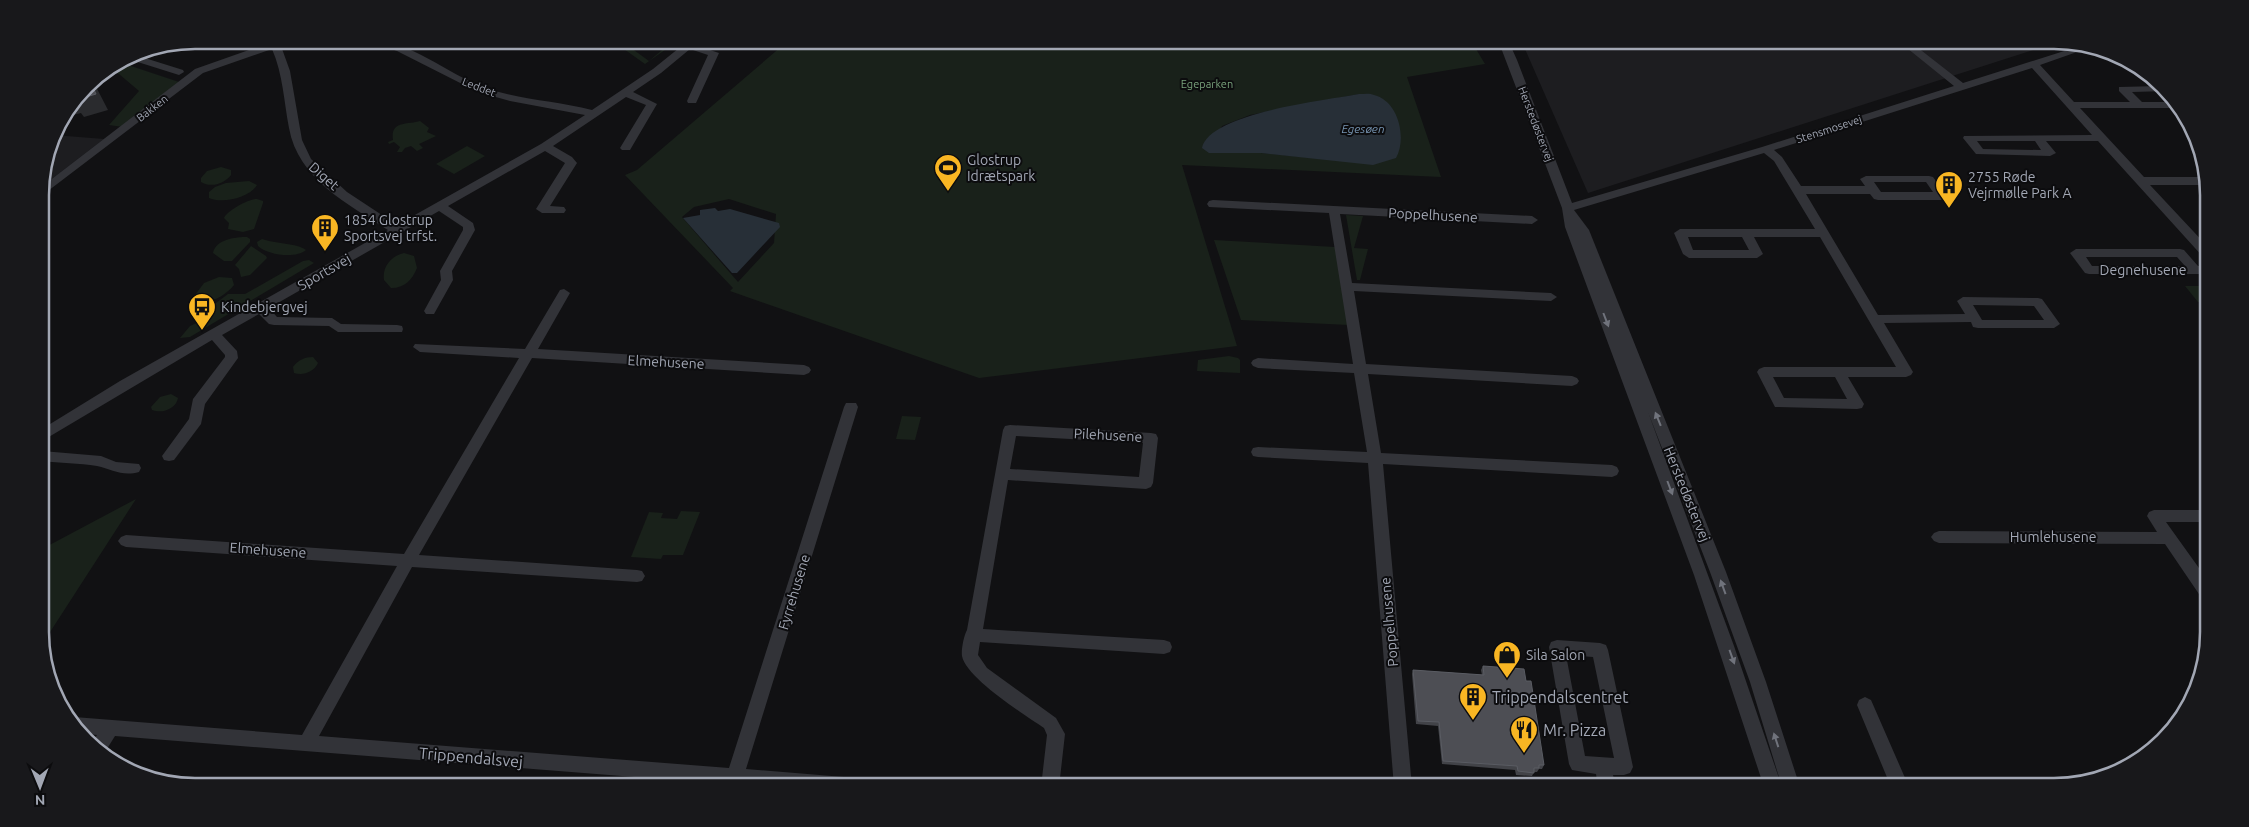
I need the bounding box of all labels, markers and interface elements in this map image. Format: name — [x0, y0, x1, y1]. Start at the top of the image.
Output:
street label: Leddet — [461, 75, 498, 99]
park label: Egeparken — [1181, 78, 1233, 90]
street label: Herstedøstervej — [1516, 85, 1556, 163]
street label: Bakken — [134, 92, 170, 124]
street label: Stensmosevej — [1795, 113, 1863, 145]
water label: Egesøen — [1341, 122, 1385, 135]
place label: Glostrup Idrætspark — [967, 152, 1035, 184]
sports icon: Glostrup Idrætspark — [933, 153, 963, 192]
street label: Diget — [306, 159, 343, 194]
place label: 2755 Røde Vejrmølle Park A — [1968, 169, 2072, 201]
building icon: 2755 Røde Vejrmølle Park A — [1934, 170, 1964, 209]
street label: Poppelhusene — [1388, 205, 1478, 225]
place label: 1854 Glostrup Sportsvej trfst. — [344, 212, 437, 244]
building icon: 1854 Glostrup Sportsvej trfst. — [310, 213, 340, 252]
street label: Sportsvej — [295, 250, 353, 294]
street label: Degnehusene — [2100, 262, 2186, 278]
bus stop icon: Kindebjergvej — [187, 292, 217, 331]
place label: Kindebjergvej — [221, 299, 308, 315]
one-way arrow — [1602, 313, 1610, 328]
street label: Elmehusene — [627, 352, 705, 372]
one-way arrow — [1653, 412, 1661, 426]
street label: Pilehusene — [1073, 425, 1143, 445]
street label: Herstedøstervej — [1661, 444, 1713, 544]
one-way arrow — [1667, 481, 1674, 496]
street label: Humlehusene — [2010, 529, 2096, 545]
street label: Elmehusene — [229, 539, 307, 561]
street label: Fyrrehusene — [775, 552, 813, 632]
street label: Poppelhusene — [1377, 577, 1401, 667]
one-way arrow — [1719, 579, 1727, 594]
shop icon: Sila Salon — [1492, 640, 1522, 679]
place label: Sila Salon — [1526, 647, 1585, 663]
one-way arrow — [1729, 650, 1736, 665]
building icon: Trippendalscentret — [1458, 682, 1488, 721]
place label: Trippendalscentret — [1492, 688, 1629, 706]
restaurant icon: Mr. Pizza — [1509, 715, 1539, 754]
place label: Mr. Pizza — [1543, 721, 1606, 739]
one-way arrow — [1772, 733, 1780, 748]
street label: Trippendalsvej — [418, 743, 524, 771]
north arrow — [15, 762, 65, 812]
text: N — [35, 792, 46, 808]

